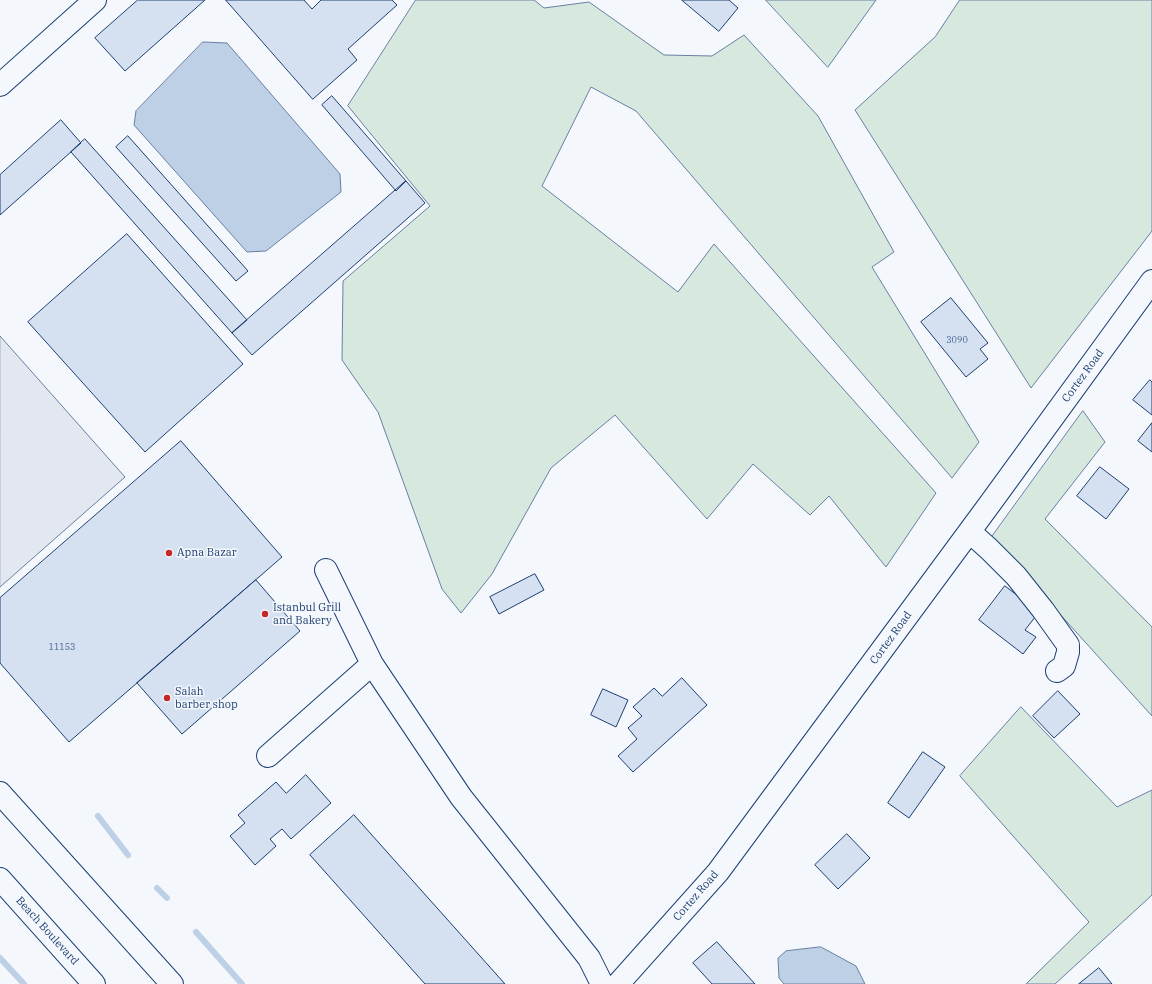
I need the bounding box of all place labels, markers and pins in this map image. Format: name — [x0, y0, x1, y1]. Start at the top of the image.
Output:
place label: Apna Bazar — [177, 546, 237, 560]
marker: Apna Bazar — [164, 548, 174, 558]
place label: Istanbul Grill and Bakery — [273, 601, 341, 627]
marker: Istanbul Grill and Bakery — [260, 609, 270, 619]
place label: Salah barber shop — [175, 685, 238, 711]
marker: Salah barber shop — [162, 693, 172, 703]

